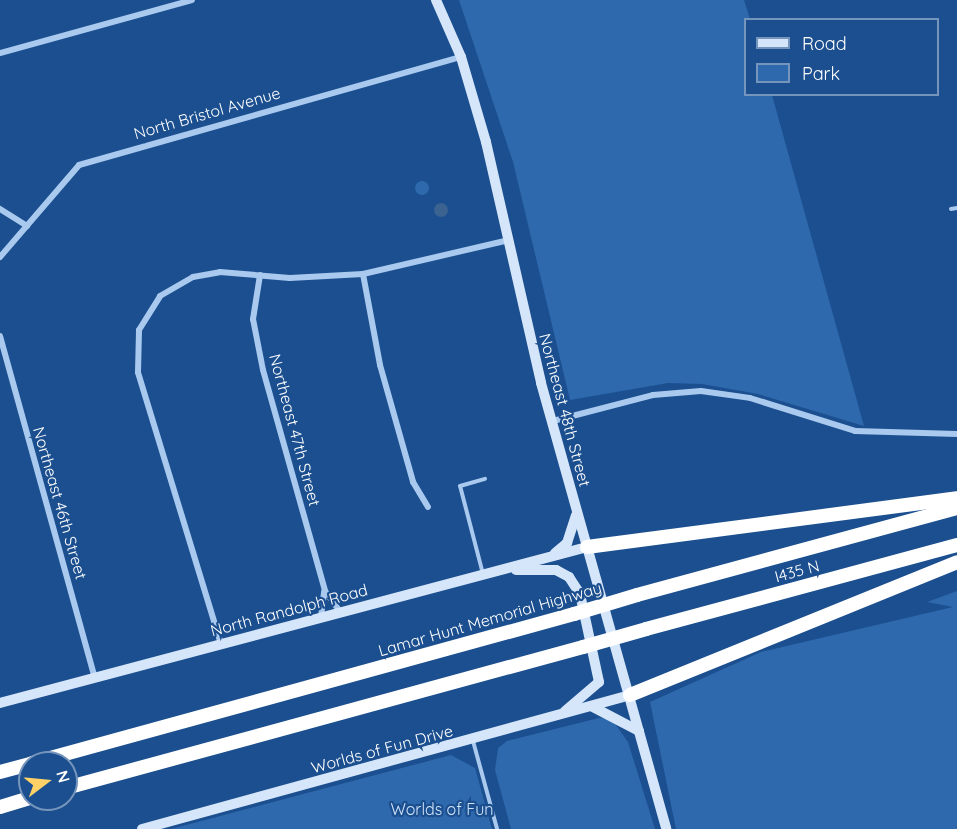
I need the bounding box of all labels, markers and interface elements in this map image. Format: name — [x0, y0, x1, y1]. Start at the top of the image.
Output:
legend — [744, 18, 939, 96]
text: Road — [802, 32, 847, 55]
text: Park — [802, 62, 840, 85]
street label: North Bristol Avenue — [131, 83, 283, 143]
street label: Northeast 48th Street — [535, 331, 595, 489]
street label: Northeast 47th Street — [265, 352, 325, 508]
street label: Northeast 46th Street — [29, 425, 91, 581]
street label: I435 N — [773, 556, 821, 586]
street label: Lamar Hunt Memorial Highway — [376, 578, 604, 660]
street label: North Randolph Road — [208, 580, 370, 640]
street label: Worlds of Fun Drive — [309, 721, 455, 777]
north arrow — [18, 751, 78, 811]
text: N — [52, 768, 75, 785]
park label: Worlds of Fun — [390, 799, 494, 819]

